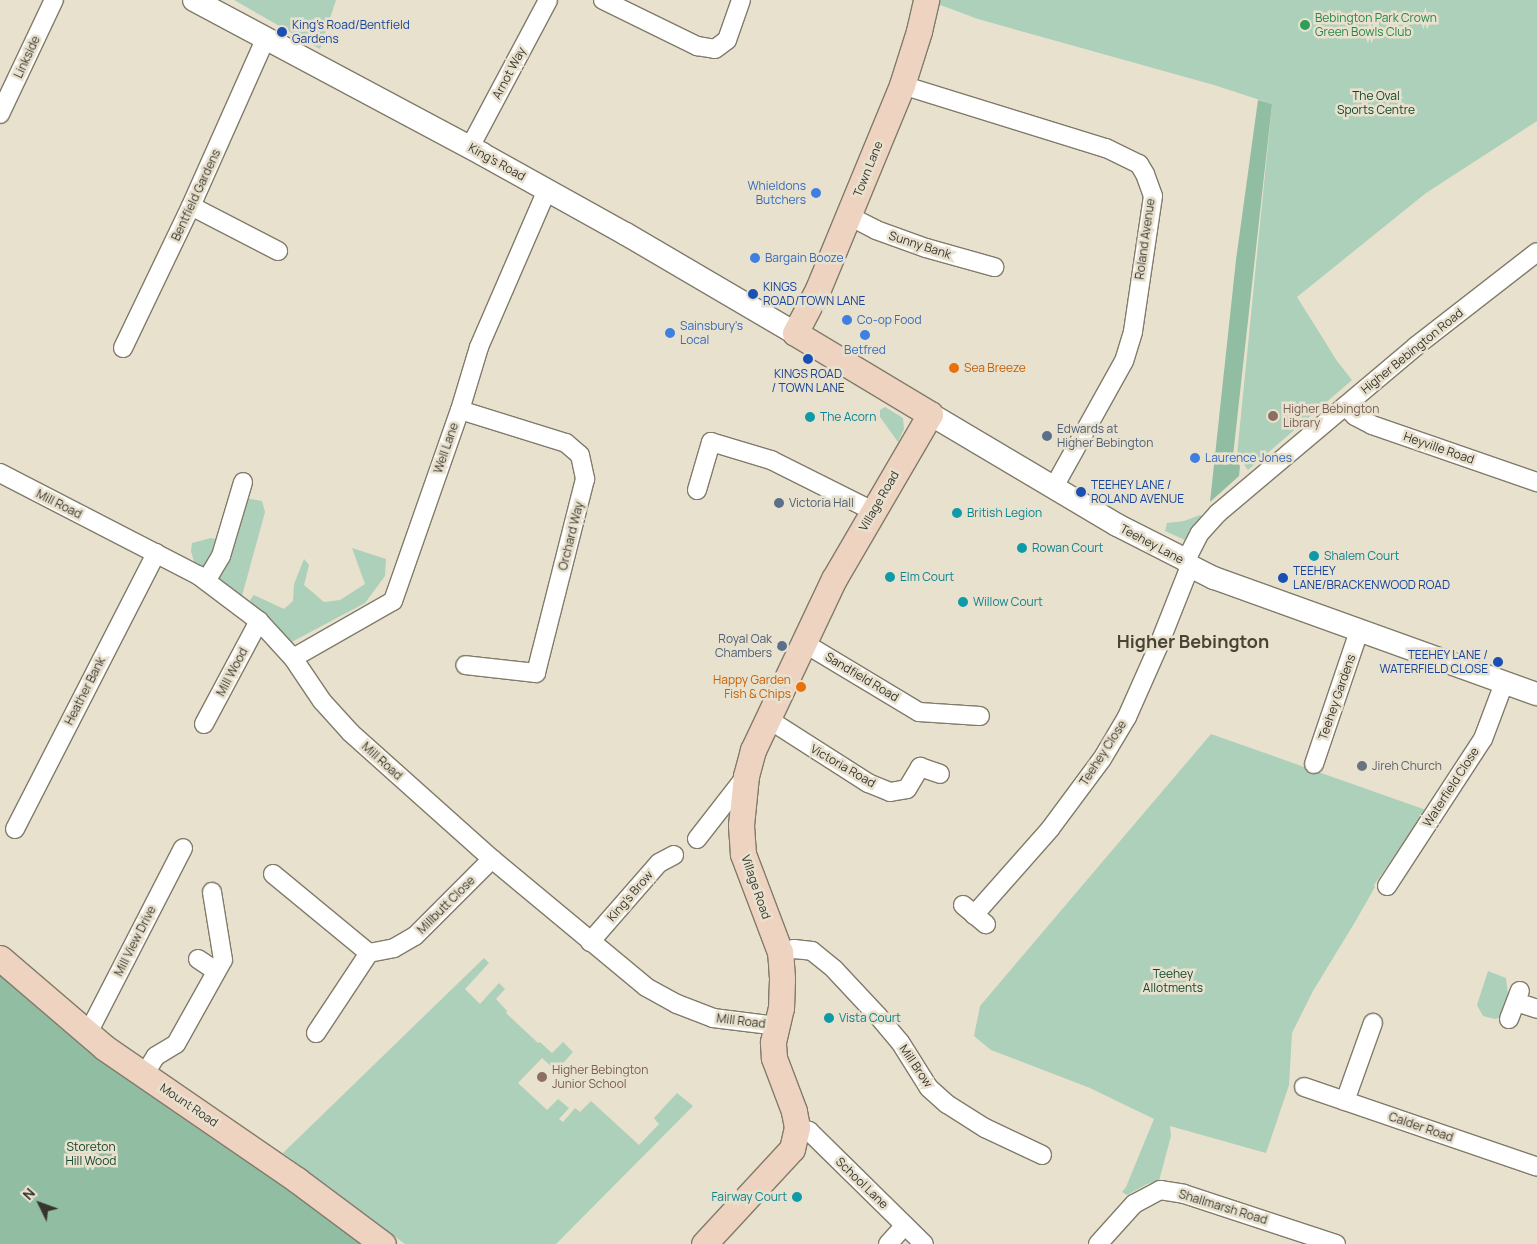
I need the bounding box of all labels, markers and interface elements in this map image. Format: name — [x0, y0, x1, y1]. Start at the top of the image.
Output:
place label: Bebington Park Crown Green Bowls Club — [1315, 11, 1437, 39]
place label: King's Road/Bentfield Gardens — [292, 18, 410, 46]
marker: Bebington Park Crown Green Bowls Club — [1299, 19, 1311, 31]
marker: King's Road/Bentfield Gardens — [276, 26, 288, 38]
street label: Linkside — [11, 34, 43, 80]
street label: Arnot Way — [489, 45, 529, 101]
park label: The Oval Sports Centre — [1337, 89, 1415, 117]
street label: Town Lane — [850, 139, 886, 199]
street label: King's Road — [466, 140, 528, 184]
street label: Bentfield Gardens — [168, 147, 224, 243]
place label: Whieldons Butchers — [747, 179, 806, 207]
marker: Whieldons Butchers — [810, 187, 822, 199]
street label: Roland Avenue — [1132, 197, 1158, 281]
street label: Sunny Bank — [887, 228, 953, 262]
place label: Bargain Booze — [765, 251, 843, 265]
marker: Bargain Booze — [749, 252, 761, 264]
place label: KINGS ROAD/TOWN LANE — [763, 280, 865, 308]
marker: KINGS ROAD/TOWN LANE — [747, 288, 759, 300]
street label: Higher Bebington Road — [1358, 305, 1466, 397]
place label: Co-op Food — [857, 313, 921, 327]
marker: Co-op Food — [841, 314, 853, 326]
place label: Sainsbury's Local — [680, 319, 743, 347]
marker: Sainsbury's Local — [664, 327, 676, 339]
marker: Betfred — [859, 329, 871, 341]
place label: Betfred — [844, 343, 886, 357]
marker: KINGS ROAD / TOWN LANE — [802, 353, 814, 365]
place label: Sea Breeze — [964, 361, 1026, 375]
marker: Sea Breeze — [948, 362, 960, 374]
place label: KINGS ROAD / TOWN LANE — [771, 367, 845, 395]
place label: Higher Bebington Library — [1283, 402, 1379, 430]
place label: The Acorn — [820, 410, 876, 424]
marker: Higher Bebington Library — [1267, 410, 1279, 422]
marker: The Acorn — [804, 411, 816, 423]
street label: Well Lane — [431, 421, 461, 475]
place label: Edwards at Higher Bebington — [1057, 422, 1153, 450]
street label: Heyville Road — [1402, 429, 1476, 467]
marker: Edwards at Higher Bebington — [1041, 430, 1053, 442]
place label: Laurence Jones — [1205, 451, 1292, 465]
marker: Laurence Jones — [1189, 452, 1201, 464]
street label: Village Road — [856, 468, 902, 534]
place label: TEEHEY LANE / ROLAND AVENUE — [1091, 478, 1184, 506]
street label: Mill Road — [34, 486, 84, 522]
marker: TEEHEY LANE / ROLAND AVENUE — [1075, 486, 1087, 498]
place label: Victoria Hall — [789, 496, 854, 510]
marker: Victoria Hall — [773, 497, 785, 509]
street label: Orchard Way — [556, 500, 586, 572]
place label: British Legion — [967, 506, 1042, 520]
marker: British Legion — [951, 507, 963, 519]
street label: Teehey Lane — [1118, 521, 1186, 567]
place label: Rowan Court — [1032, 541, 1103, 555]
marker: Rowan Court — [1016, 542, 1028, 554]
place label: Shalem Court — [1324, 549, 1399, 563]
marker: Shalem Court — [1308, 550, 1320, 562]
place label: TEEHEY LANE/BRACKENWOOD ROAD — [1293, 564, 1450, 592]
place label: Elm Court — [900, 570, 954, 584]
marker: Elm Court — [884, 571, 896, 583]
marker: TEEHEY LANE/BRACKENWOOD ROAD — [1277, 572, 1289, 584]
place label: Willow Court — [973, 595, 1043, 609]
marker: Willow Court — [957, 596, 969, 608]
district label: Higher Bebington — [1117, 630, 1269, 652]
place label: Royal Oak Chambers — [715, 632, 772, 660]
marker: Royal Oak Chambers — [776, 640, 788, 652]
street label: Mill Wood — [213, 645, 251, 699]
place label: TEEHEY LANE / WATERFIELD CLOSE — [1380, 648, 1488, 676]
street label: Sandfield Road — [823, 649, 901, 705]
street label: Teehey Gardens — [1316, 652, 1358, 742]
street label: Heather Bank — [62, 655, 108, 727]
marker: TEEHEY LANE / WATERFIELD CLOSE — [1492, 656, 1504, 668]
place label: Happy Garden Fish & Chips — [713, 673, 791, 701]
marker: Happy Garden Fish & Chips — [795, 681, 807, 693]
street label: Teehey Close — [1077, 718, 1129, 788]
street label: Mill Road — [359, 739, 405, 783]
street label: Victoria Road — [808, 742, 878, 790]
street label: Waterfield Close — [1420, 745, 1482, 829]
place label: Jireh Church — [1372, 759, 1442, 773]
marker: Jireh Church — [1356, 760, 1368, 772]
street label: Village Road — [738, 853, 774, 921]
street label: King's Brow — [604, 868, 656, 924]
street label: Millbutt Close — [414, 873, 478, 937]
street label: Mill View Drive — [111, 903, 159, 979]
park label: Teehey Allotments — [1143, 967, 1203, 995]
street label: Mill Road — [716, 1011, 766, 1031]
place label: Vista Court — [839, 1011, 901, 1025]
marker: Vista Court — [823, 1012, 835, 1024]
street label: Mill Brow — [896, 1042, 936, 1090]
place label: Higher Bebington Junior School — [552, 1063, 648, 1091]
marker: Higher Bebington Junior School — [536, 1071, 548, 1083]
street label: Mount Road — [157, 1080, 221, 1130]
street label: Calder Road — [1387, 1109, 1455, 1145]
park label: Storeton Hill Wood — [66, 1140, 116, 1168]
street label: School Lane — [833, 1154, 891, 1212]
north arrow — [15, 1179, 65, 1229]
text: N — [18, 1184, 39, 1204]
street label: Shallmarsh Road — [1177, 1187, 1269, 1227]
place label: Fairway Court — [712, 1190, 787, 1204]
marker: Fairway Court — [791, 1191, 803, 1203]

